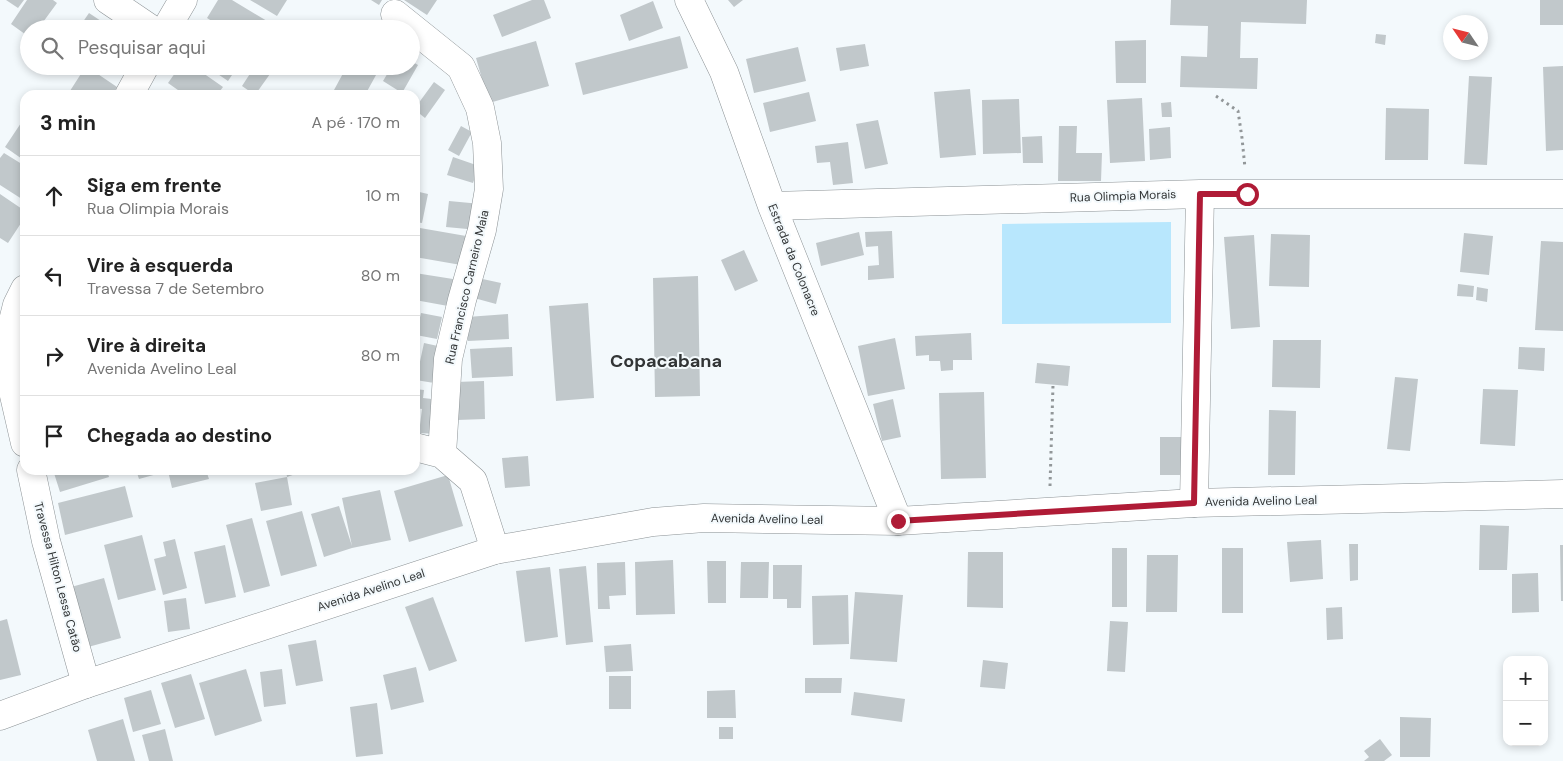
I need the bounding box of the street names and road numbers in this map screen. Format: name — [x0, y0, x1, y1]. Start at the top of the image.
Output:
street label: Rua Olimpia Morais — [1070, 186, 1176, 206]
street label: Estrada da Colonacre — [764, 202, 824, 319]
street label: Rua Francisco Carneiro Maia — [441, 208, 493, 366]
street label: Avenida Avelino Leal — [1205, 492, 1317, 510]
street label: Travessa Hilton Lessa Catão — [30, 500, 86, 654]
street label: Avenida Avelino Leal — [711, 510, 823, 528]
street label: Avenida Avelino Leal — [315, 565, 427, 615]

